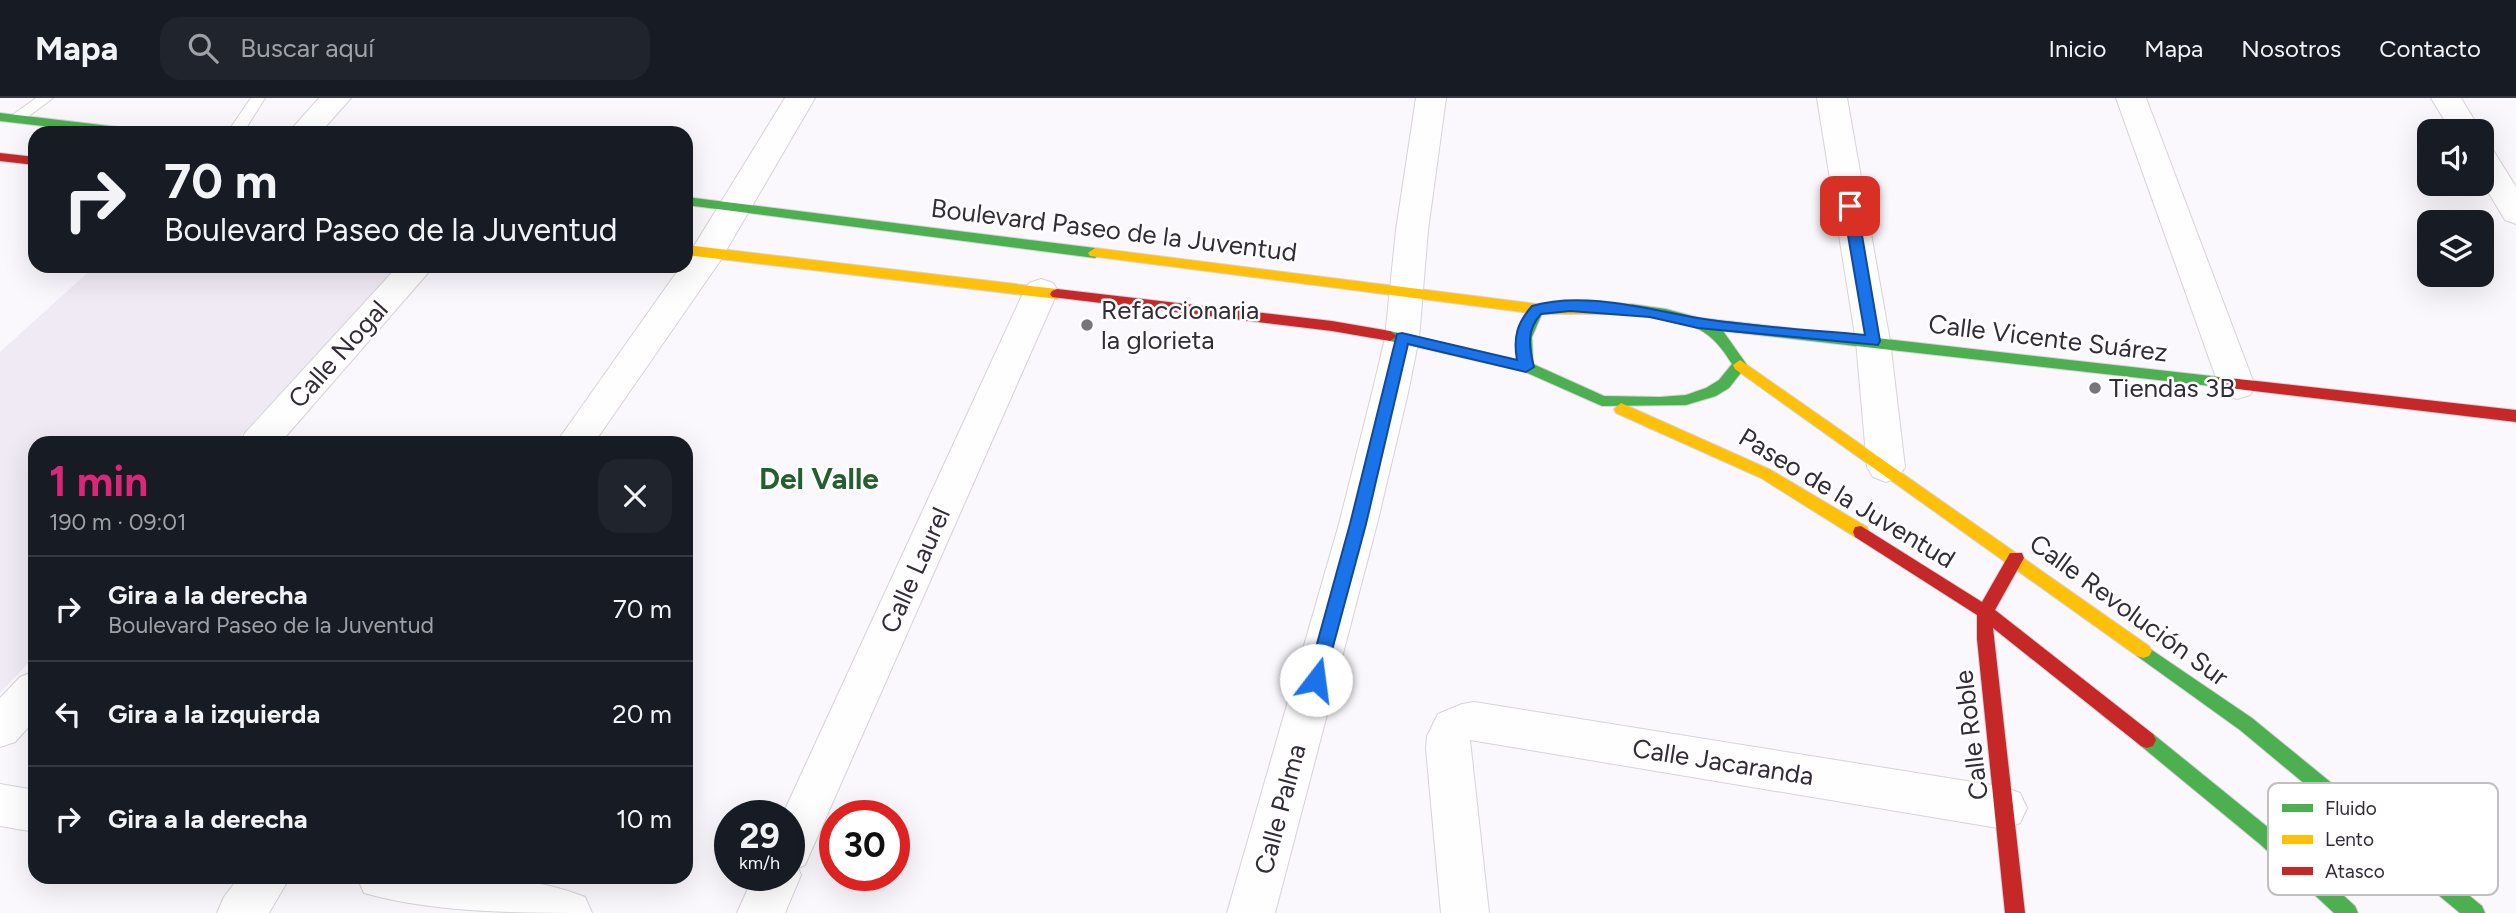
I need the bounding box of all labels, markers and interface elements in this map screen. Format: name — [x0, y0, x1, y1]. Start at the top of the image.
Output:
search box — [160, 17, 650, 80]
text: Mapa — [35, 29, 118, 68]
icon: search — [184, 29, 222, 67]
text: Buscar aquí — [240, 32, 374, 64]
text: Inicio — [2048, 34, 2106, 63]
text: Mapa — [2144, 34, 2203, 63]
text: Nosotros — [2241, 34, 2341, 63]
text: Contacto — [2379, 34, 2481, 63]
map controls — [2417, 119, 2494, 287]
button: sound — [2417, 119, 2494, 196]
text: 70 m — [164, 151, 277, 210]
icon: right — [49, 154, 140, 245]
pin — [1820, 176, 1880, 236]
icon: arrive — [1831, 187, 1869, 225]
street label: Boulevard Paseo de la Juventud — [929, 192, 1299, 268]
button: layers — [2417, 210, 2494, 287]
text: Boulevard Paseo de la Juventud — [164, 211, 618, 249]
street label: Calle Nogal — [281, 294, 395, 414]
place label: Refaccionaria la glorieta — [1101, 294, 1259, 356]
street label: Calle Vicente Suárez — [1927, 307, 2169, 369]
marker: Refaccionaria la glorieta — [1079, 317, 1095, 333]
place label: Tiendas 3B — [2109, 372, 2235, 404]
marker: Tiendas 3B — [2087, 380, 2103, 396]
street label: Paseo de la Juventud — [1733, 421, 1961, 575]
text: 1 min — [49, 456, 148, 507]
button: close — [598, 459, 672, 533]
district label: Del Valle — [759, 460, 879, 497]
street label: Calle Laurel — [873, 502, 957, 638]
text: 190 m · 09:01 — [49, 508, 187, 536]
street label: Calle Revolución Sur — [2023, 527, 2235, 693]
text: Gira a la derecha — [108, 579, 308, 611]
icon: right — [49, 590, 87, 628]
text: 70 m — [613, 593, 672, 625]
text: Boulevard Paseo de la Juventud — [108, 611, 434, 639]
position arrow — [1279, 643, 1353, 717]
street label: Calle Roble — [1947, 668, 1995, 802]
icon: left — [49, 695, 87, 733]
text: Gira a la izquierda — [108, 698, 320, 730]
text: 20 m — [612, 698, 672, 730]
street label: Calle Jacaranda — [1630, 732, 1816, 792]
street label: Calle Palma — [1247, 741, 1313, 877]
legend — [2268, 783, 2498, 895]
text: Fluido — [2325, 797, 2377, 820]
icon: right — [49, 800, 87, 838]
speed limit sign: 30 — [819, 800, 910, 891]
text: Gira a la derecha — [108, 803, 308, 835]
text: 10 m — [616, 803, 672, 835]
text: 29 — [739, 815, 780, 857]
text: Lento — [2325, 828, 2374, 851]
text: km/h — [739, 852, 780, 874]
text: Atasco — [2325, 860, 2385, 883]

